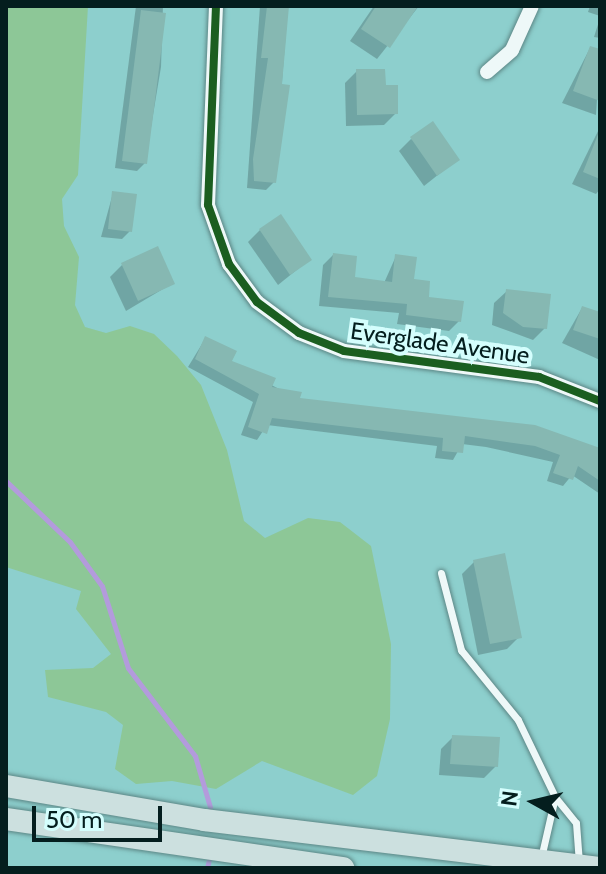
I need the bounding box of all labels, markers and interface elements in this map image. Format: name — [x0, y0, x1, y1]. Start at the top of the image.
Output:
street label: Everglade Avenue — [349, 316, 531, 370]
north arrow — [494, 762, 574, 842]
text: N — [495, 789, 524, 808]
scale bar — [36, 790, 166, 840]
text: 50 m — [46, 805, 102, 834]

